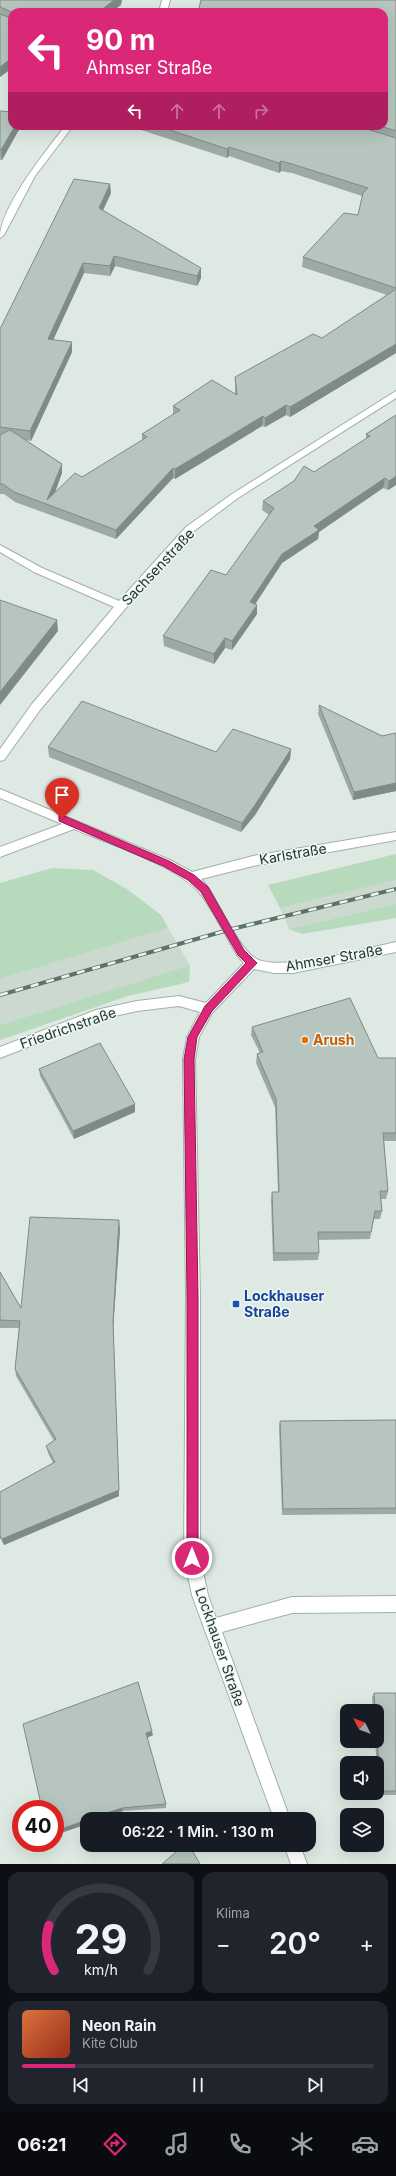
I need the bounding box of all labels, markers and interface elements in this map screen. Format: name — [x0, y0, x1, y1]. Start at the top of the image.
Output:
text: 90 m — [86, 23, 155, 57]
icon: left — [20, 24, 72, 76]
text: Ahmser Straße — [86, 57, 213, 78]
icon: left — [124, 100, 146, 122]
icon: ahead — [166, 100, 188, 122]
icon: ahead — [208, 100, 230, 122]
icon: right — [250, 100, 272, 122]
street label: Sachsenstraße — [118, 525, 198, 609]
pin — [45, 778, 79, 819]
icon: arrive — [51, 784, 73, 806]
street label: Karlstraße — [258, 839, 328, 868]
street label: Ahmser Straße — [284, 941, 384, 974]
street label: Friedrichstraße — [18, 1003, 118, 1052]
place label: Arush — [313, 1031, 354, 1048]
marker: Arush — [300, 1035, 310, 1045]
place label: Lockhauser Straße — [244, 1287, 325, 1320]
marker: Lockhauser Straße — [231, 1299, 241, 1309]
position arrow — [171, 1537, 213, 1579]
street label: Lockhauser Straße — [192, 1585, 249, 1709]
north arrow — [340, 1704, 384, 1748]
map controls — [340, 1704, 384, 1852]
button: sound — [340, 1756, 384, 1800]
speed limit sign: 40 — [12, 1800, 64, 1852]
button: layers — [340, 1808, 384, 1852]
text: 06:22 · 1 Min. · 130 m — [122, 1822, 274, 1841]
text: Klima — [216, 1905, 250, 1921]
text: 29 — [74, 1913, 128, 1963]
text: 20° — [269, 1925, 321, 1961]
text: − — [216, 1931, 231, 1957]
text: + — [359, 1931, 374, 1957]
text: km/h — [84, 1960, 118, 1977]
text: Neon Rain — [82, 2016, 156, 2035]
text: Kite Club — [82, 2035, 138, 2051]
icon: previous — [70, 2074, 92, 2096]
icon: pause — [187, 2074, 209, 2096]
icon: next — [304, 2074, 326, 2096]
icon: directions — [101, 2130, 129, 2158]
icon: music — [163, 2130, 191, 2158]
icon: phone — [226, 2130, 254, 2158]
icon: climate — [288, 2130, 316, 2158]
icon: car — [351, 2130, 379, 2158]
text: 06:21 — [17, 2134, 66, 2155]

